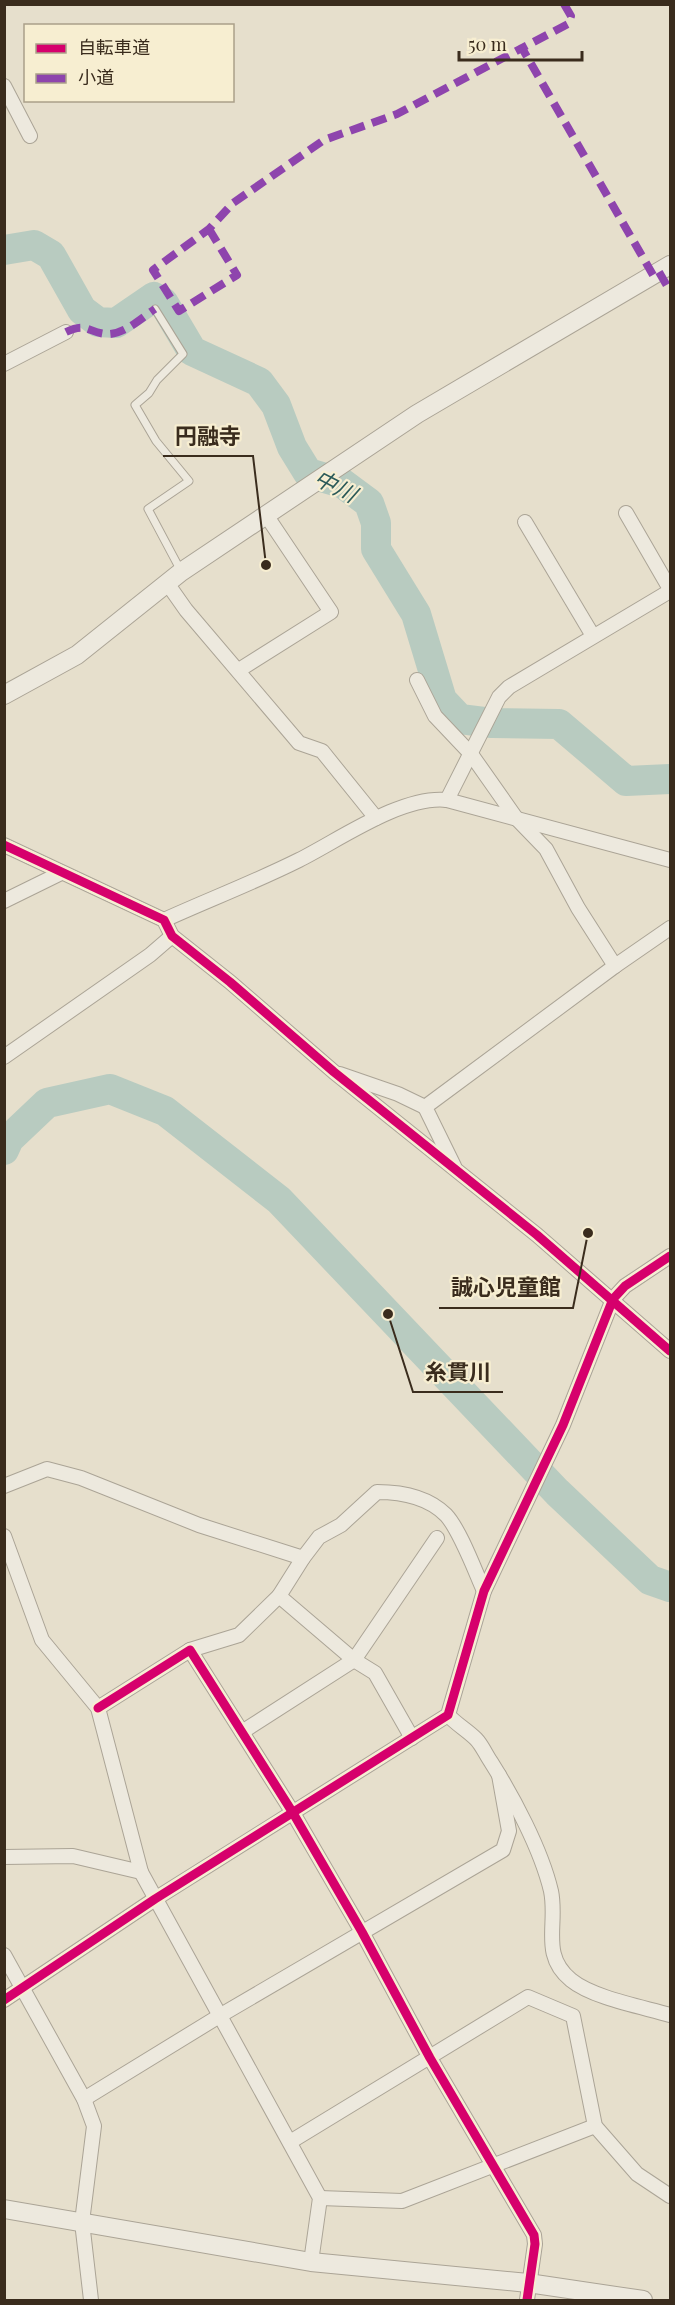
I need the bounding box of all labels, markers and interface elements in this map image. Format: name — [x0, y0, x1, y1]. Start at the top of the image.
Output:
legend — [24, 24, 234, 102]
scale bar — [459, 24, 582, 62]
text: 50 m — [468, 32, 507, 56]
text: 自転車道 — [78, 35, 150, 59]
text: 小道 — [78, 65, 114, 89]
callout: 円融寺 — [163, 416, 253, 456]
text: 円融寺 — [175, 420, 241, 450]
water label: 中川 — [310, 462, 364, 509]
callout: 誠心児童館 — [439, 1268, 573, 1308]
text: 誠心児童館 — [451, 1271, 561, 1301]
callout: 糸貫川 — [413, 1352, 503, 1392]
text: 糸貫川 — [425, 1356, 491, 1386]

